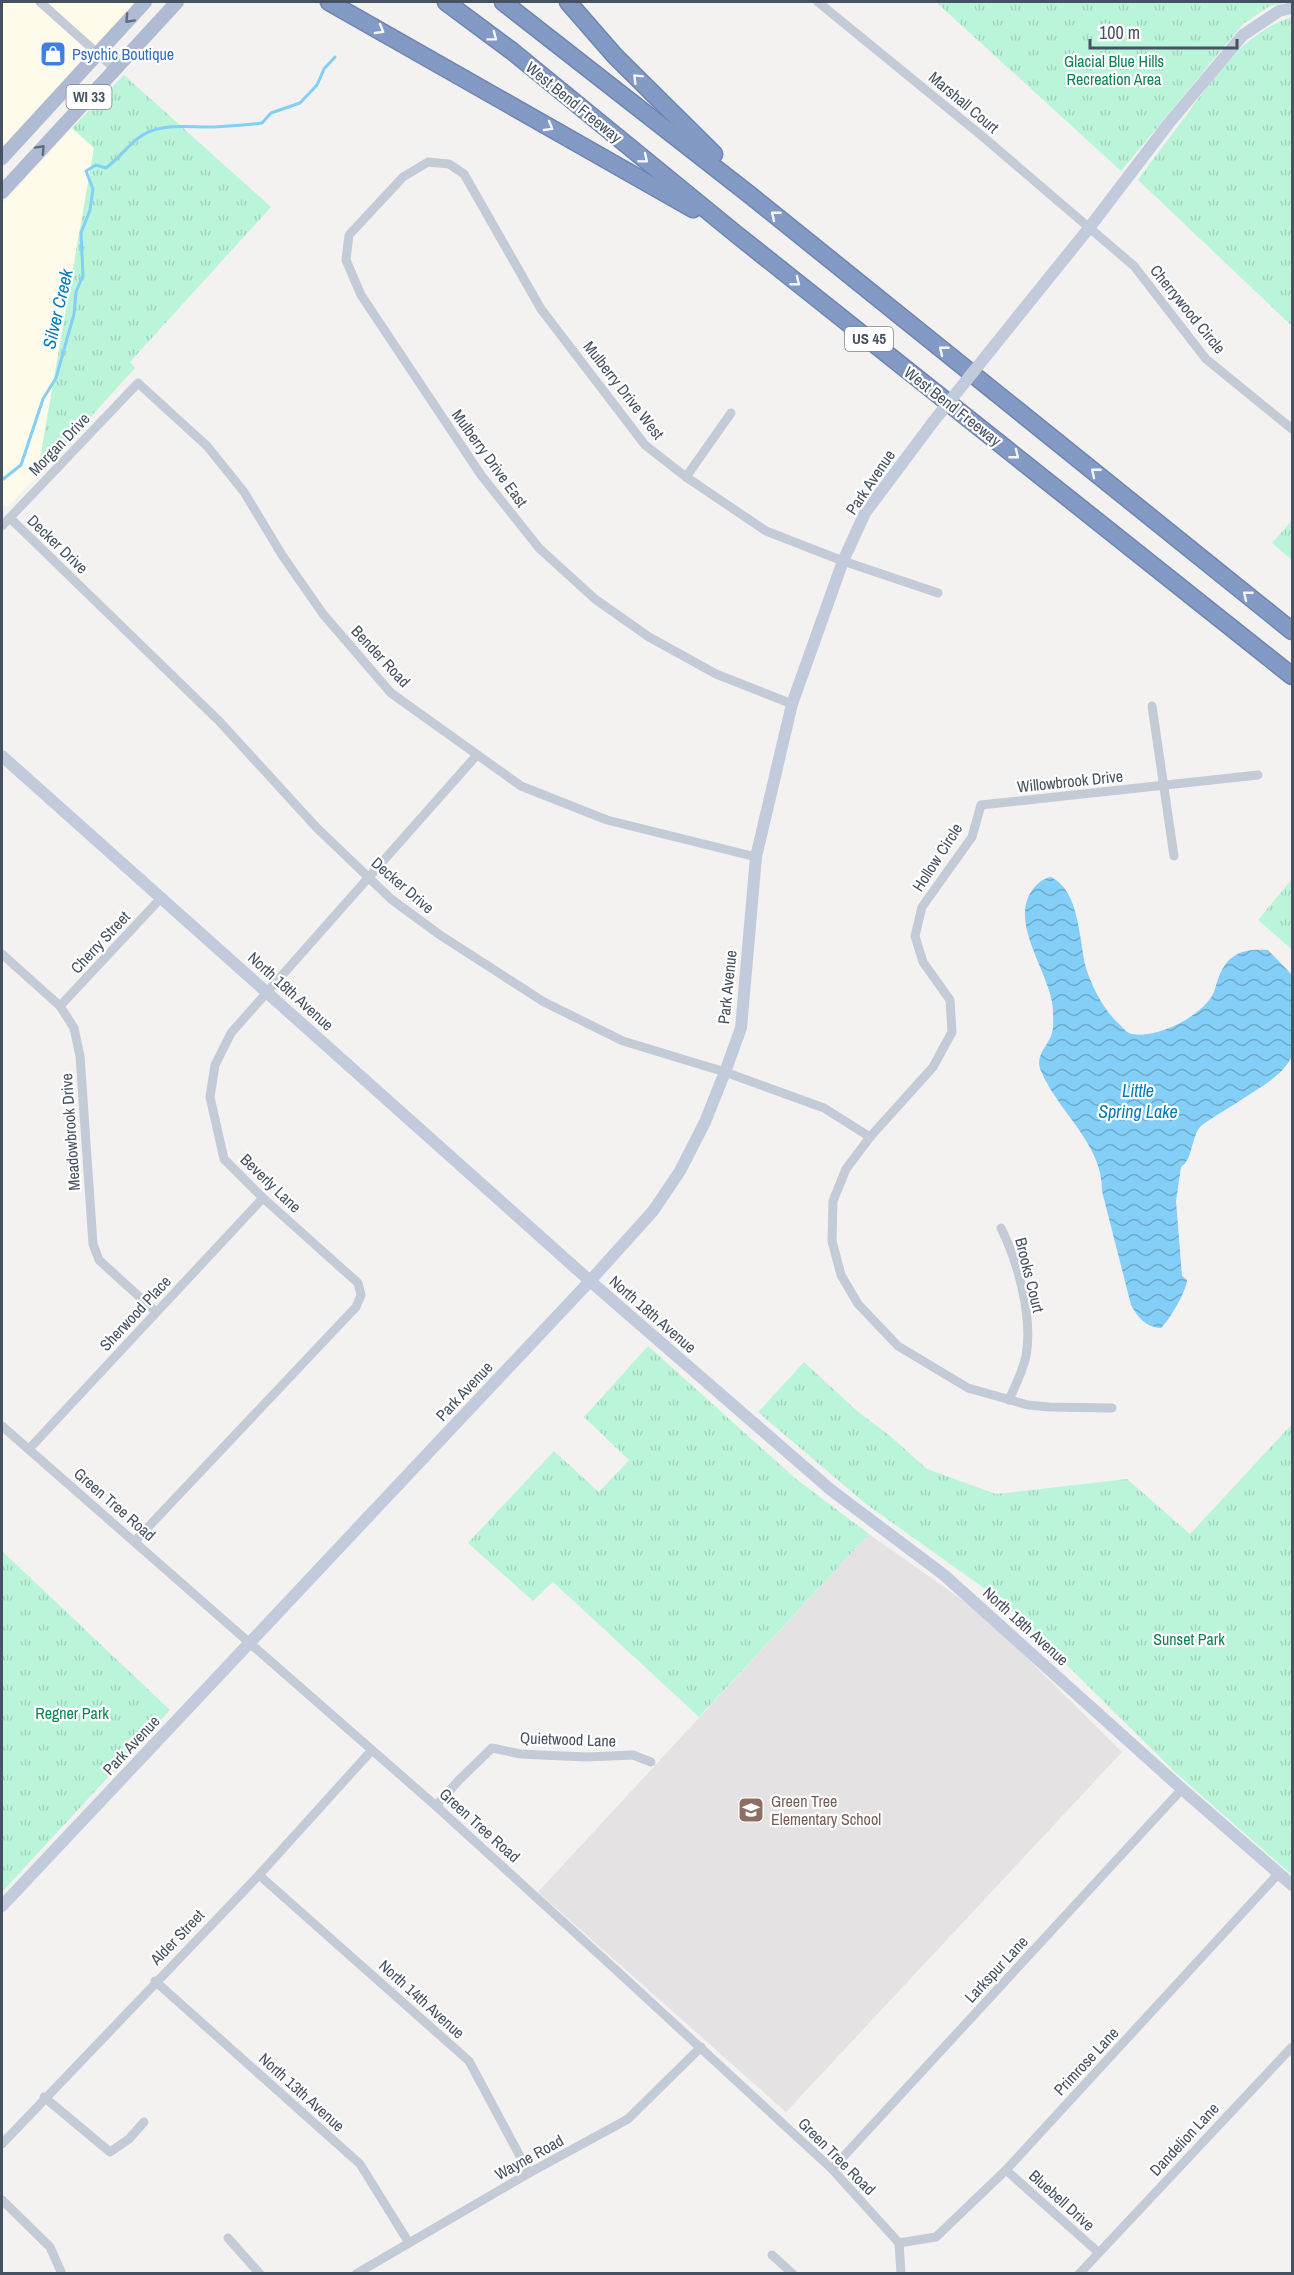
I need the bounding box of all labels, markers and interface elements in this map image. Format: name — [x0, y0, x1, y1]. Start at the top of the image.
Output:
one-way arrow — [125, 12, 136, 23]
scale bar — [1090, 12, 1237, 50]
text: 100 m — [1099, 20, 1140, 45]
one-way arrow — [374, 23, 384, 35]
one-way arrow — [486, 29, 497, 40]
shop icon: Psychic Boutique — [38, 39, 68, 69]
place label: Psychic Boutique — [72, 43, 174, 65]
park label: Glacial Blue Hills Recreation Area — [1064, 50, 1164, 90]
street label: West Bend Freeway — [521, 56, 627, 148]
street label: Marshall Court — [924, 66, 1004, 138]
one-way arrow — [633, 74, 644, 85]
road number: WI 33 — [66, 85, 112, 109]
one-way arrow — [543, 120, 553, 131]
one-way arrow — [34, 145, 45, 156]
one-way arrow — [637, 152, 648, 163]
one-way arrow — [771, 211, 782, 222]
street label: Cherrywood Circle — [1145, 260, 1231, 358]
water label: Silver Creek — [36, 266, 79, 351]
one-way arrow — [789, 274, 800, 285]
road number: US 45 — [845, 327, 893, 351]
street label: Mulberry Drive West — [579, 336, 670, 444]
one-way arrow — [939, 346, 950, 357]
street label: West Bend Freeway — [900, 361, 1007, 451]
street label: Mulberry Drive East — [447, 405, 533, 512]
street label: Morgan Drive — [23, 408, 95, 480]
street label: Park Avenue — [840, 445, 900, 519]
one-way arrow — [1008, 448, 1019, 459]
one-way arrow — [1091, 469, 1102, 480]
street label: Decker Drive — [23, 510, 93, 578]
one-way arrow — [1243, 591, 1254, 602]
street label: Bender Road — [347, 620, 415, 692]
street label: Willowbrook Drive — [1016, 764, 1124, 798]
street label: Hollow Circle — [907, 819, 967, 895]
street label: Decker Drive — [367, 852, 439, 918]
street label: Cherry Street — [65, 906, 135, 978]
street label: North 18th Avenue — [243, 947, 339, 1035]
street label: Park Avenue — [712, 949, 742, 1025]
street label: Meadowbrook Drive — [55, 1073, 85, 1191]
water label: Little Spring Lake — [1098, 1078, 1178, 1124]
street label: Beverly Lane — [236, 1148, 306, 1218]
street label: Brooks Court — [1010, 1235, 1050, 1315]
street label: North 18th Avenue — [605, 1270, 701, 1358]
street label: Sherwood Place — [94, 1271, 176, 1355]
street label: Park Avenue — [431, 1356, 497, 1426]
street label: Green Tree Road — [70, 1462, 160, 1546]
street label: North 18th Avenue — [978, 1582, 1074, 1670]
park label: Sunset Park — [1153, 1628, 1225, 1650]
park label: Regner Park — [35, 1702, 109, 1724]
street label: Park Avenue — [98, 1710, 164, 1780]
street label: Quietwood Lane — [519, 1726, 617, 1752]
street label: Green Tree Road — [435, 1783, 525, 1867]
place label: Green Tree Elementary School — [771, 1790, 881, 1830]
school or university icon: Green Tree Elementary School — [736, 1795, 766, 1825]
street label: Alder Street — [144, 1904, 209, 1970]
street label: Larkspur Lane — [959, 1931, 1033, 2007]
street label: North 14th Avenue — [374, 1955, 470, 2043]
street label: Primrose Lane — [1049, 2022, 1123, 2100]
street label: North 13th Avenue — [254, 2048, 350, 2136]
street label: Dandelion Lane — [1144, 2098, 1224, 2180]
street label: Green Tree Road — [793, 2112, 881, 2200]
street label: Wayne Road — [491, 2129, 567, 2185]
street label: Bluebell Drive — [1024, 2165, 1100, 2235]

